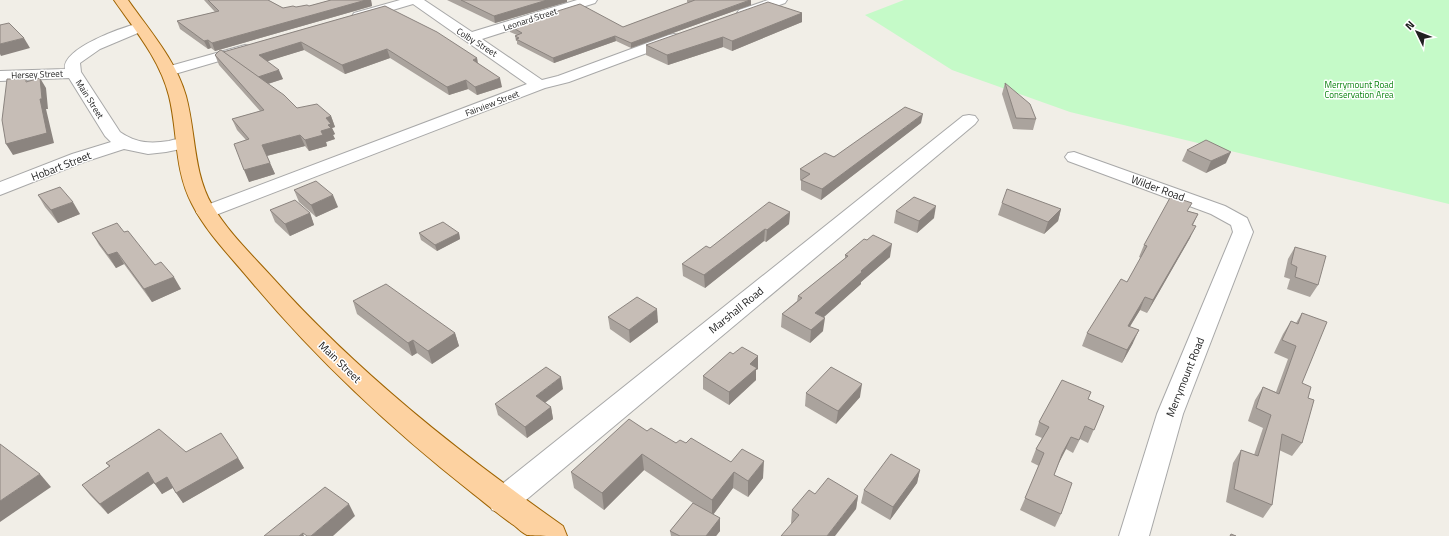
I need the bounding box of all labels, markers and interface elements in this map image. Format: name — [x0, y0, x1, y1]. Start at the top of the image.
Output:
street label: Leonard Street — [501, 4, 559, 34]
north arrow — [1397, 12, 1437, 52]
text: N — [1401, 17, 1418, 33]
street label: Colby Street — [454, 24, 501, 60]
street label: Hersey Street — [11, 67, 64, 81]
street label: Main Street — [73, 77, 108, 122]
park label: Merrymount Road Conservation Area — [1324, 78, 1394, 101]
street label: Fairview Street — [463, 86, 522, 119]
street label: Hobart Street — [29, 147, 93, 185]
street label: Wilder Road — [1129, 171, 1187, 205]
street label: Marshall Road — [705, 283, 767, 337]
street label: Merrymount Road — [1162, 335, 1208, 419]
street label: Main Street — [315, 338, 365, 387]

